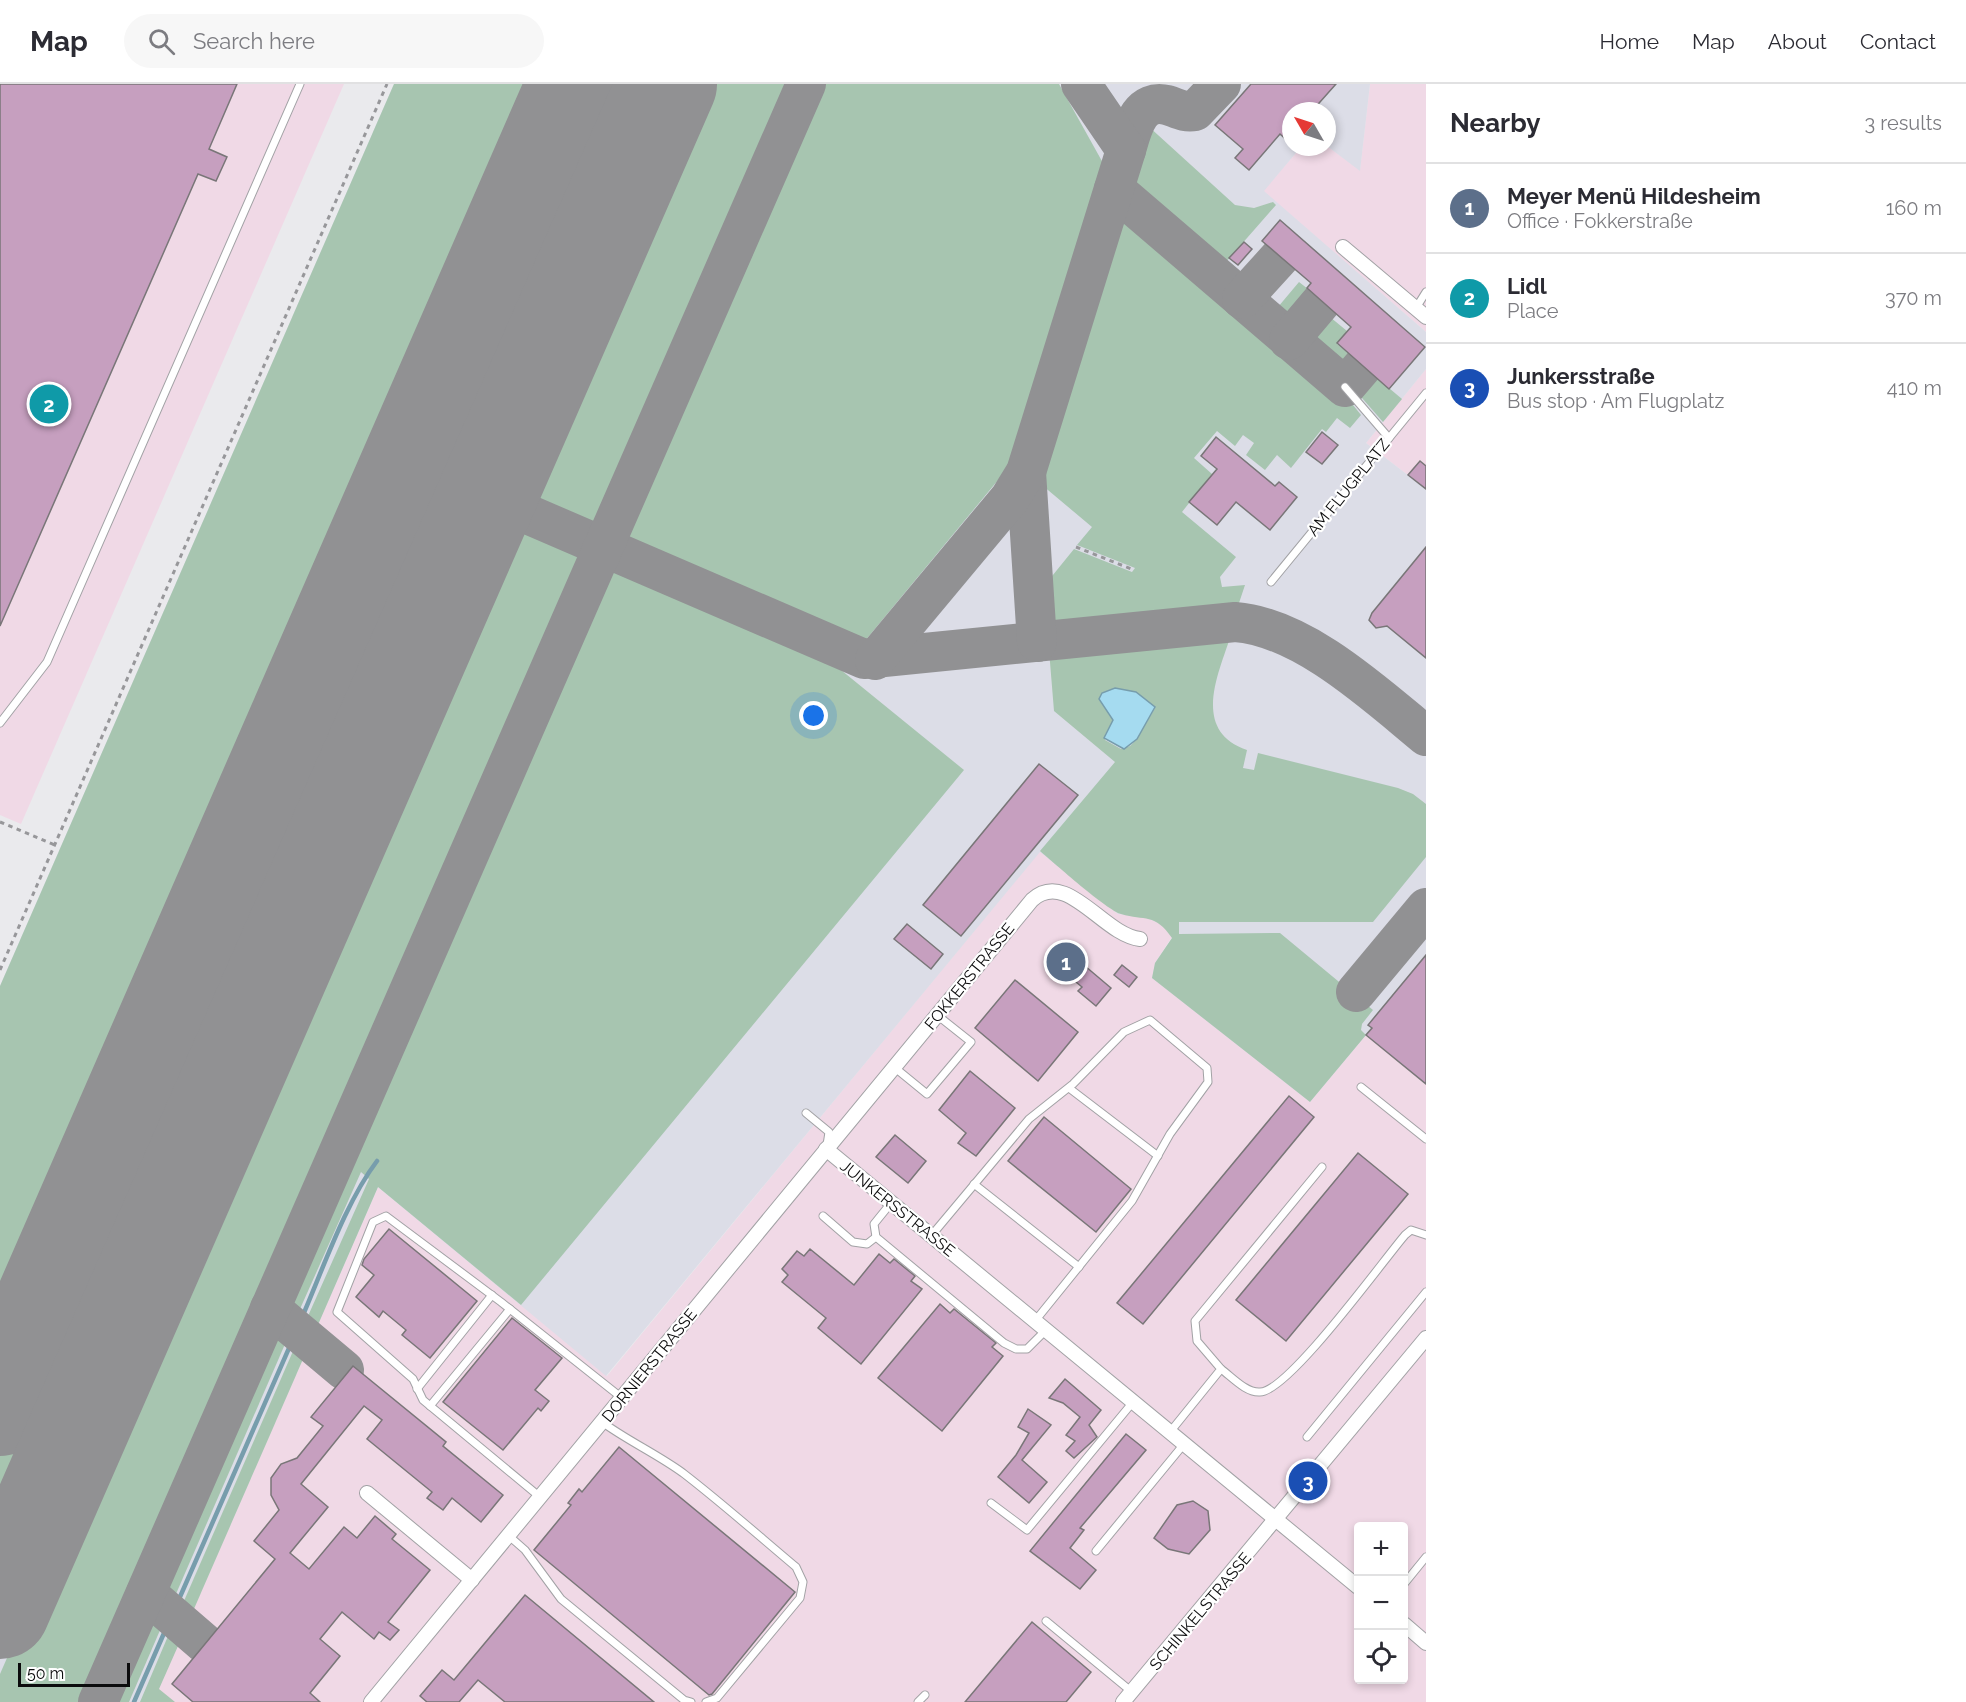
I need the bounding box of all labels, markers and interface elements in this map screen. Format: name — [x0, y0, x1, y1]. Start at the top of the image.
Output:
search box — [124, 14, 544, 68]
text: Map — [30, 25, 88, 58]
icon: search — [145, 25, 178, 58]
text: Search here — [193, 28, 315, 54]
text: Home — [1600, 29, 1659, 54]
text: Map — [1692, 29, 1735, 54]
text: About — [1768, 29, 1827, 54]
text: Contact — [1860, 29, 1936, 54]
north arrow — [1282, 102, 1336, 156]
text: Nearby — [1450, 108, 1540, 138]
text: 3 results — [1864, 111, 1942, 135]
text: Meyer Menü Hildesheim — [1507, 183, 1761, 209]
text: 1 — [1465, 196, 1474, 220]
text: 160 m — [1886, 196, 1942, 220]
text: Office · Fokkerstraße — [1507, 209, 1693, 233]
text: Lidl — [1507, 273, 1547, 299]
text: 2 — [1464, 286, 1475, 310]
text: 370 m — [1885, 286, 1942, 310]
text: Place — [1507, 299, 1558, 323]
text: Junkersstraße — [1507, 363, 1655, 389]
text: 3 — [1464, 376, 1475, 400]
text: 410 m — [1887, 376, 1942, 400]
pin: 2 — [29, 382, 68, 426]
text: Bus stop · Am Flugplatz — [1507, 389, 1724, 413]
street label: AM FLUGPLATZ — [1303, 435, 1393, 540]
your location — [799, 701, 828, 730]
street label: FOKKERSTRASSE — [921, 919, 1018, 1033]
pin: 1 — [1046, 940, 1086, 984]
street label: JUNKERSSTRASSE — [837, 1156, 959, 1261]
street label: DORNIERSTRASSE — [598, 1305, 701, 1426]
pin: 3 — [1288, 1458, 1328, 1504]
map controls — [1354, 1522, 1408, 1684]
button: + — [1354, 1522, 1408, 1576]
street label: SCHINKELSTRASSE — [1146, 1548, 1255, 1674]
button: − — [1354, 1576, 1408, 1630]
button: locate — [1354, 1630, 1408, 1684]
scale bar — [18, 1660, 130, 1688]
text: 50 m — [27, 1664, 64, 1683]

